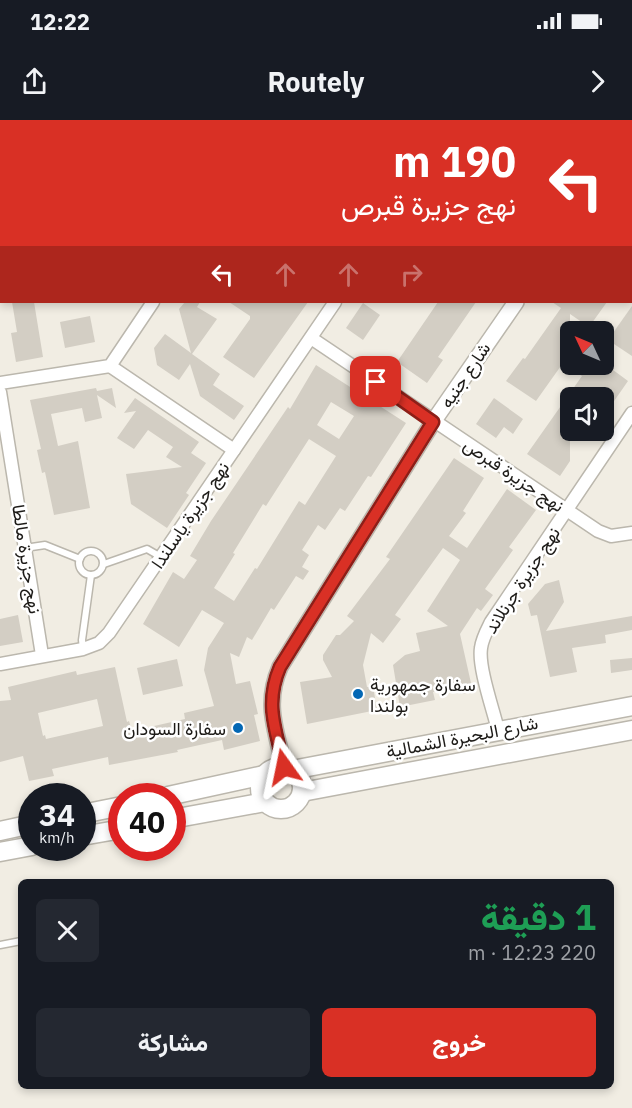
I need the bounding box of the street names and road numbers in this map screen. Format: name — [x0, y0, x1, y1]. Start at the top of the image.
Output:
street label: شارع جنيه — [435, 338, 496, 413]
street label: نهج جزيرة قبرص — [459, 433, 569, 518]
street label: نهج جزيرة ياسلندا — [146, 457, 235, 573]
street label: نهج جزيرة مالطا — [6, 503, 47, 616]
street label: نهج جزيرة جرنلاند — [479, 522, 566, 638]
street label: شارع البحيرة الشمالية — [384, 711, 540, 764]

